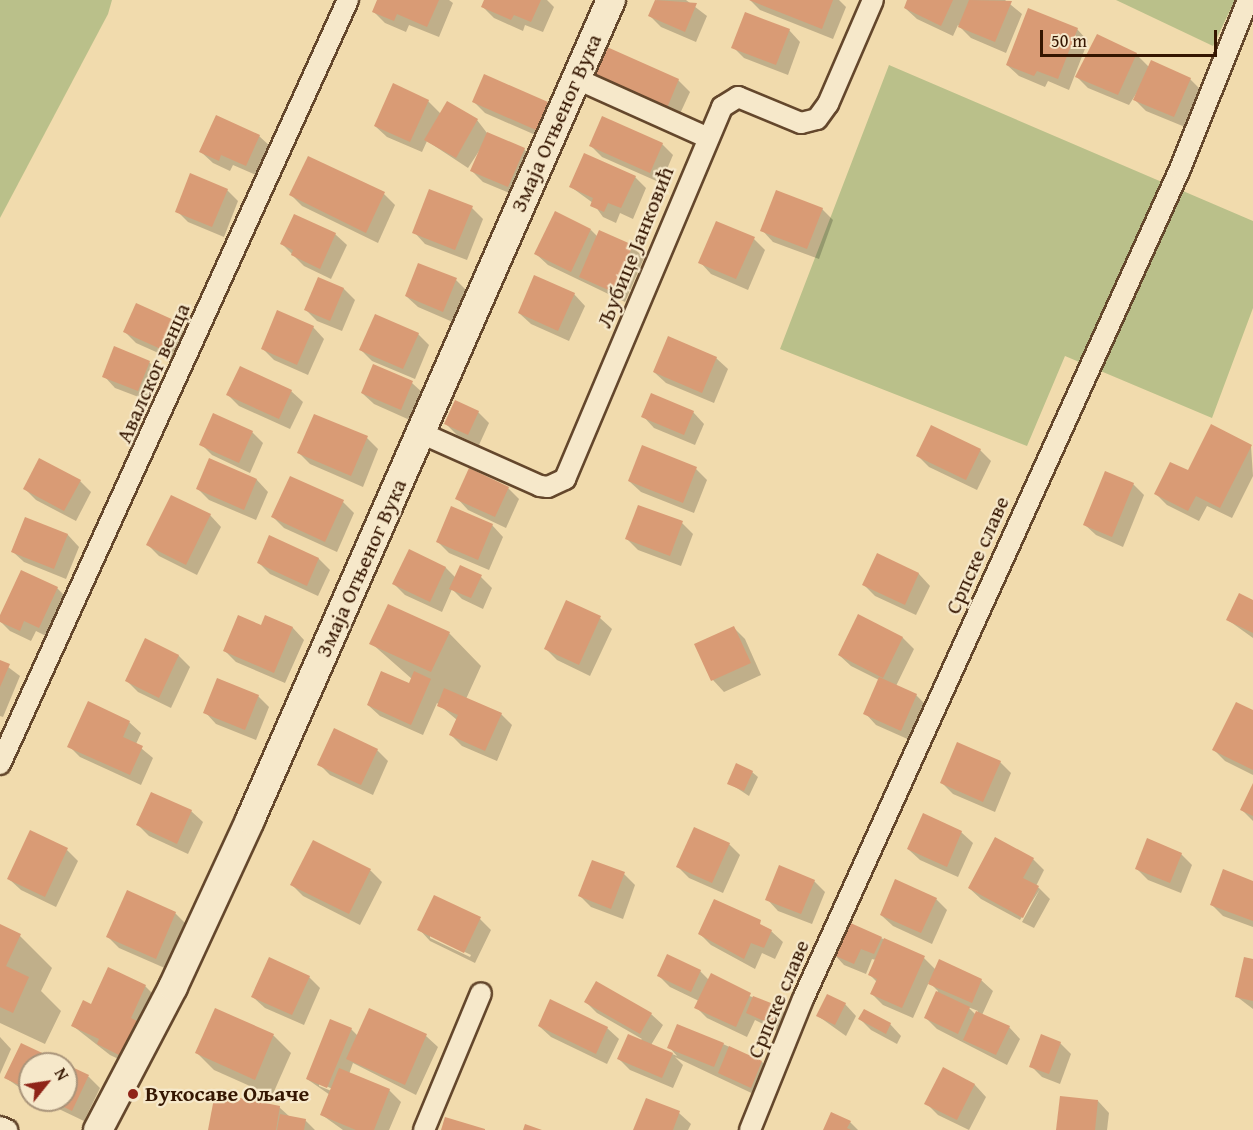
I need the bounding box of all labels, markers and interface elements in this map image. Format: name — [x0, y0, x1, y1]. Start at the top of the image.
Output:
scale bar — [1043, 18, 1220, 56]
text: 50 m — [1051, 27, 1087, 54]
street label: Змаја Огњеног Вука — [505, 30, 607, 216]
street label: Љубице Јанковић — [591, 162, 679, 332]
street label: Авалског венца — [110, 299, 196, 447]
street label: Змаја Огњеног Вука — [310, 475, 412, 661]
street label: Српске славе — [939, 492, 1015, 618]
street label: Српске славе — [741, 936, 815, 1062]
north arrow — [18, 1052, 78, 1112]
text: N — [49, 1063, 75, 1085]
place label: Вукосаве Ољаче — [145, 1081, 309, 1107]
marker: Вукосаве Ољаче — [126, 1087, 140, 1101]

